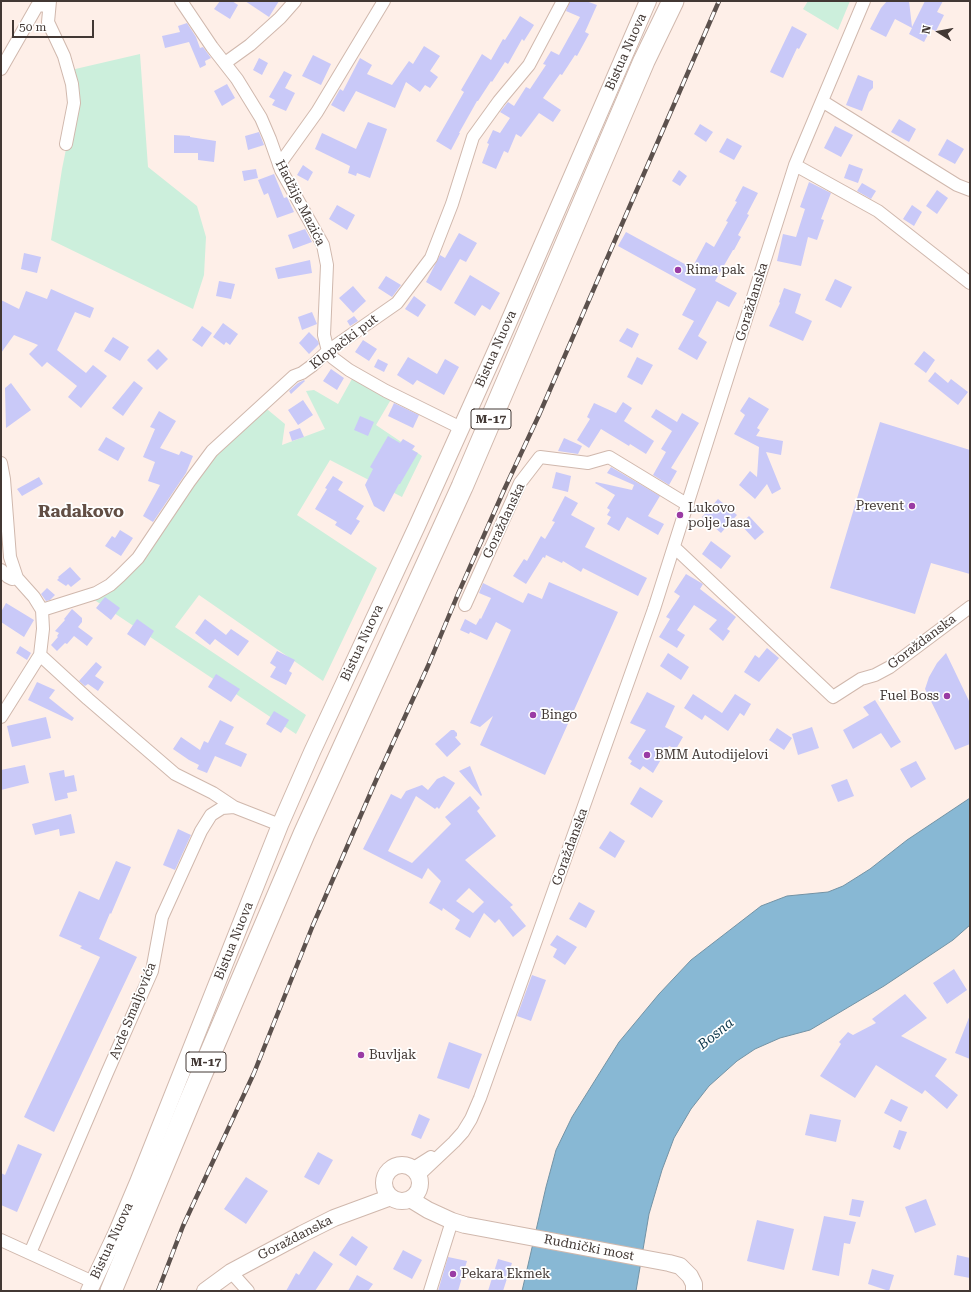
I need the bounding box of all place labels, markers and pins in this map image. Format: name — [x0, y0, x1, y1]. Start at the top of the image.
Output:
place label: Rima pak — [686, 262, 745, 278]
marker: Rima pak — [673, 265, 683, 275]
place label: Prevent — [856, 498, 904, 514]
place label: Lukovo polje Jasa — [688, 500, 750, 531]
marker: Prevent — [907, 501, 917, 511]
marker: Lukovo polje Jasa — [675, 510, 685, 520]
place label: Fuel Boss — [880, 688, 939, 704]
marker: Fuel Boss — [942, 691, 952, 701]
place label: Bingo — [541, 707, 577, 723]
marker: Bingo — [528, 710, 538, 720]
place label: BMM Autodijelovi — [655, 747, 768, 763]
marker: BMM Autodijelovi — [642, 750, 652, 760]
place label: Buvljak — [369, 1047, 416, 1063]
marker: Buvljak — [356, 1050, 366, 1060]
place label: Pekara Ekmek — [461, 1266, 550, 1282]
marker: Pekara Ekmek — [448, 1269, 458, 1279]

